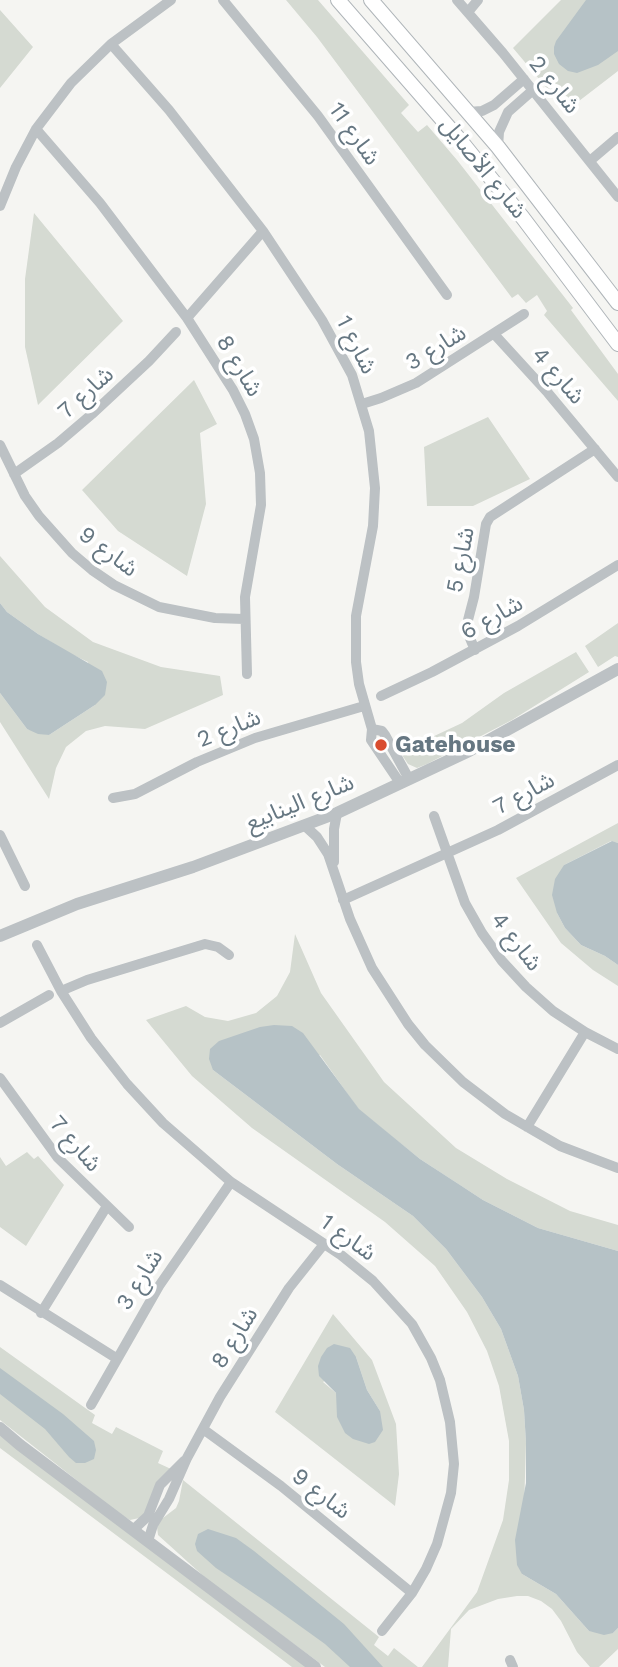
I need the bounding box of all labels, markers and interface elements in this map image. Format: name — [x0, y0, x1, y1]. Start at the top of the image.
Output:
street label: شارع 2 — [522, 51, 586, 119]
street label: شارع 11 — [322, 97, 386, 171]
street label: شارع الأصايل — [434, 112, 532, 224]
street label: شارع 1 — [330, 311, 382, 379]
street label: شارع 3 — [401, 319, 471, 377]
street label: شارع 8 — [210, 330, 268, 402]
street label: شارع 4 — [526, 342, 590, 410]
street label: شارع 7 — [52, 361, 120, 425]
street label: شارع 9 — [73, 521, 143, 583]
street label: شارع 5 — [441, 525, 481, 595]
street label: شارع 6 — [456, 590, 528, 646]
street label: شارع 2 — [193, 704, 265, 754]
place label: Gatehouse — [395, 731, 516, 759]
marker: Gatehouse — [373, 737, 389, 753]
street label: شارع 7 — [489, 766, 559, 822]
street label: شارع الينابيع — [242, 769, 358, 837]
street label: شارع 4 — [485, 907, 547, 977]
street label: شارع 7 — [43, 1110, 107, 1178]
street label: شارع 1 — [315, 1209, 381, 1267]
street label: شارع 3 — [111, 1245, 169, 1315]
street label: شارع 8 — [206, 1302, 264, 1374]
street label: شارع 9 — [286, 1463, 356, 1525]

